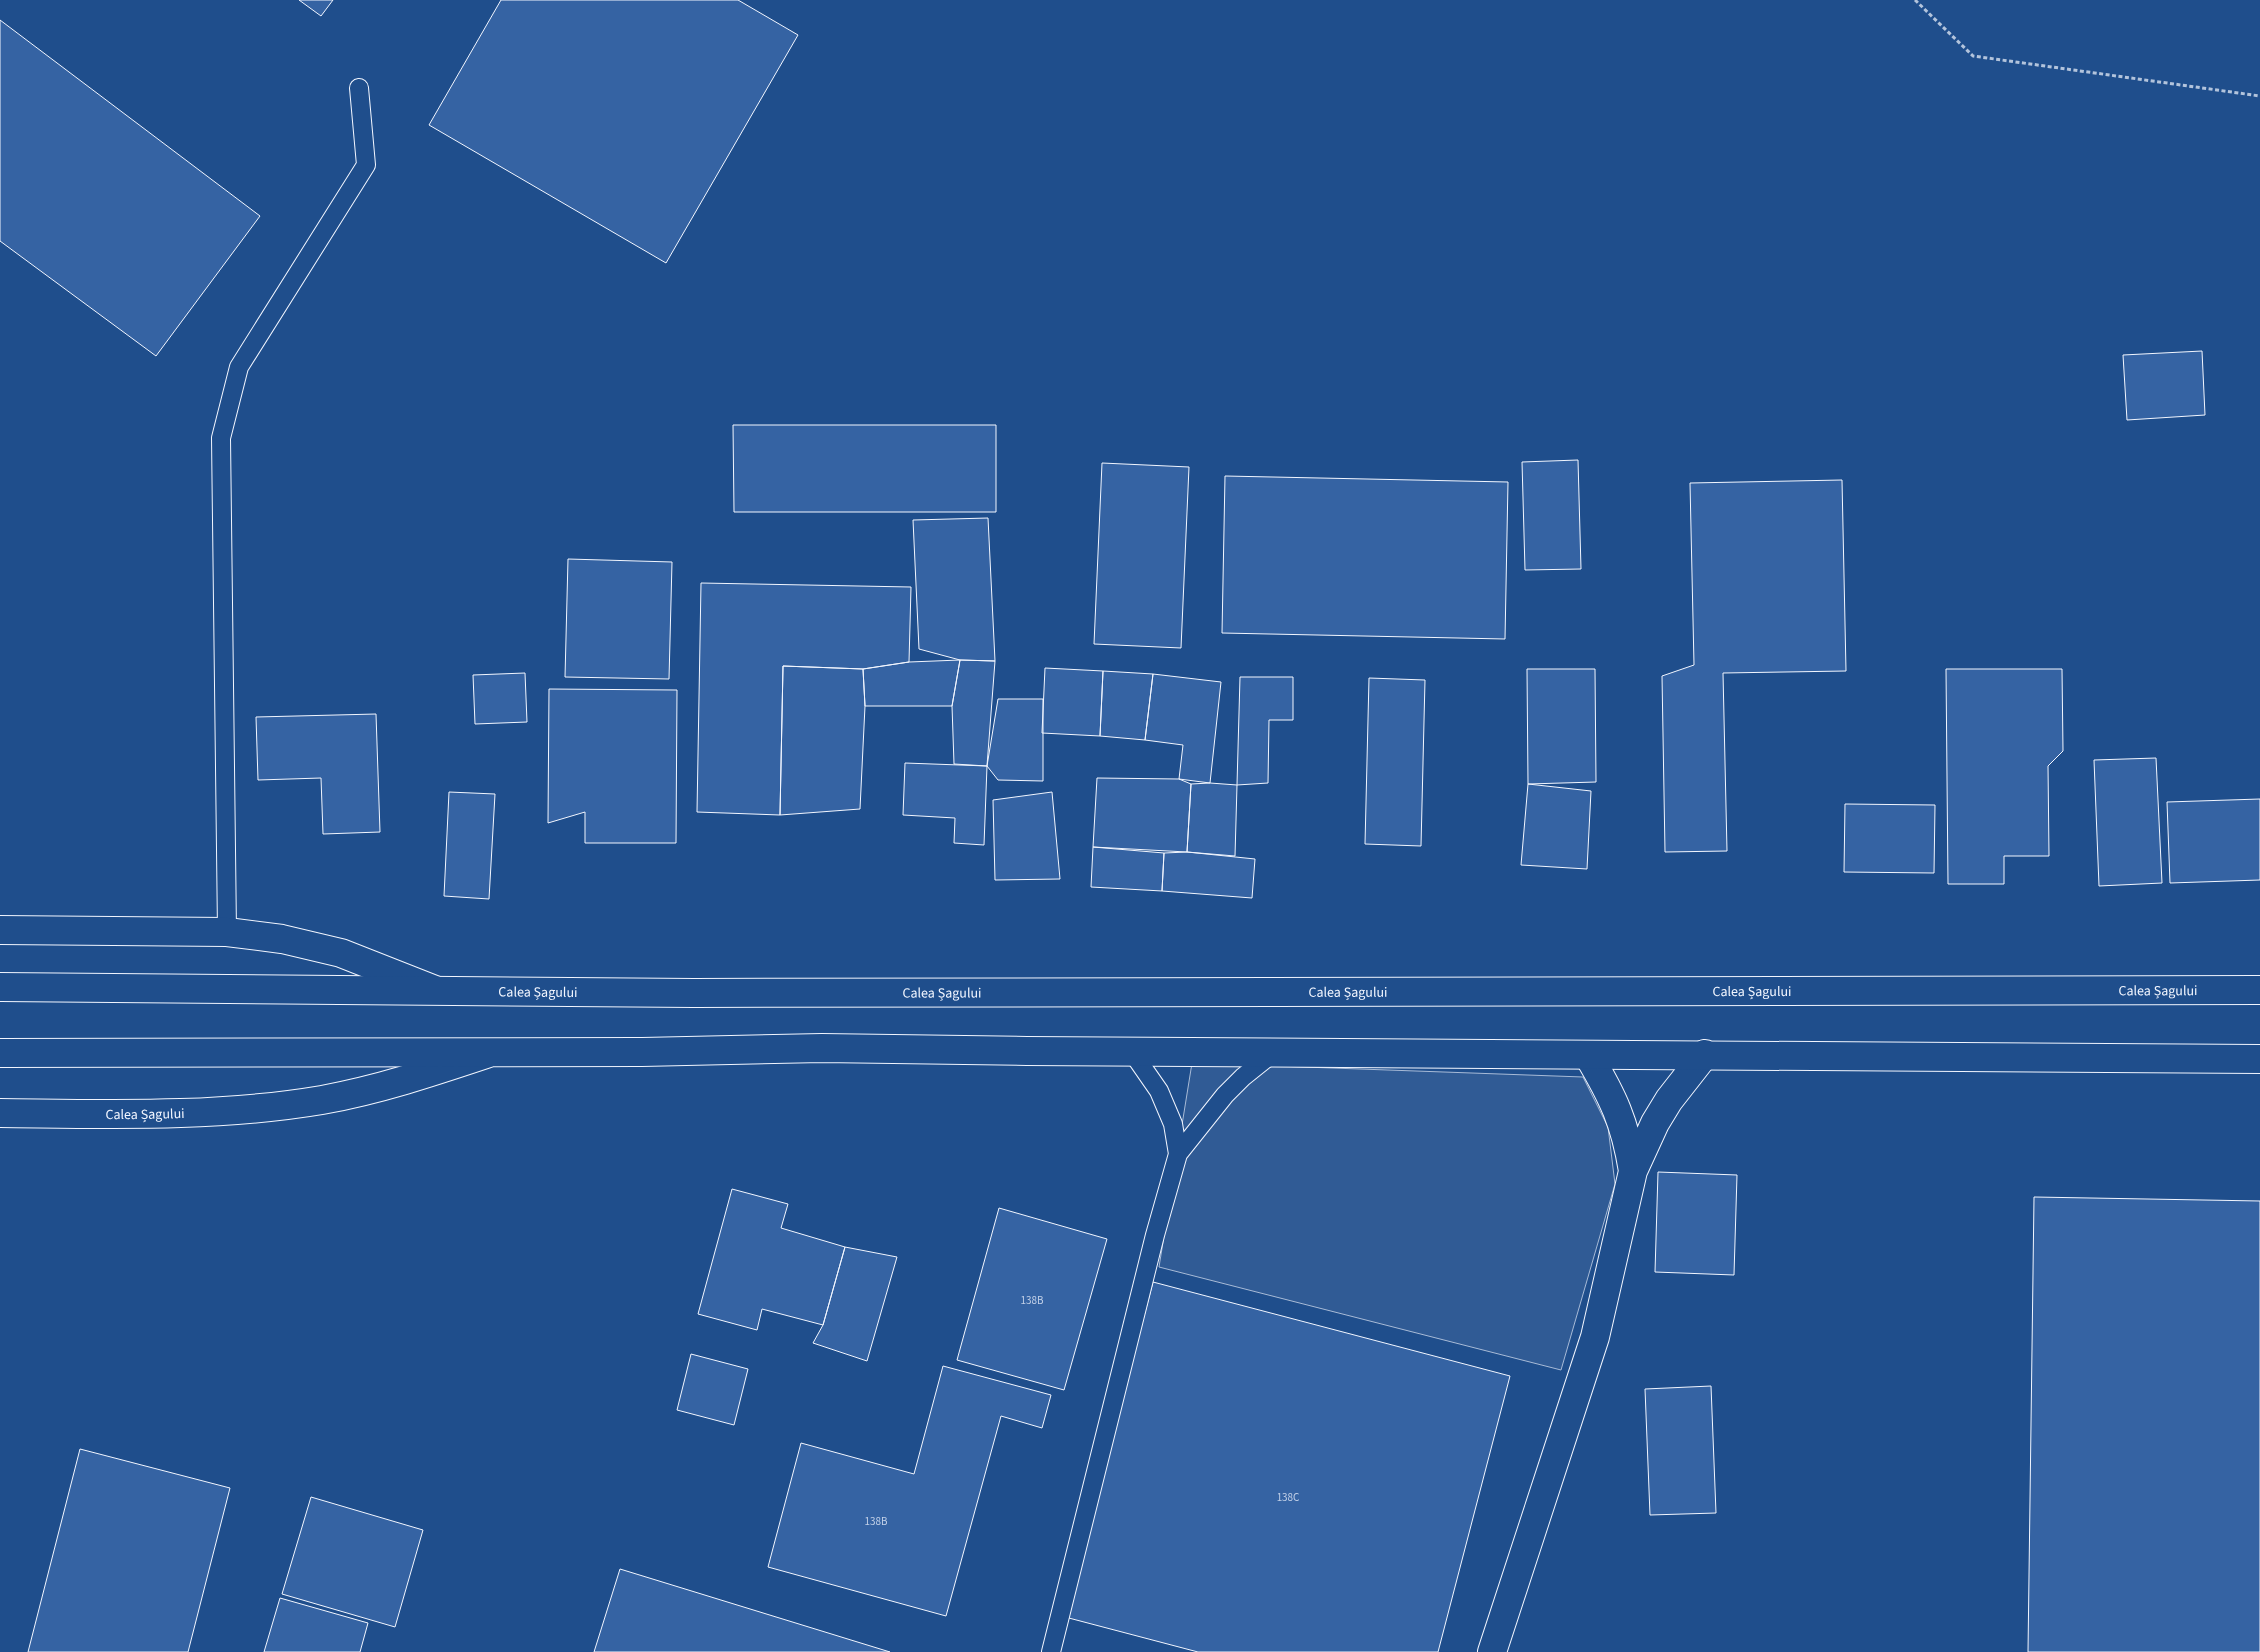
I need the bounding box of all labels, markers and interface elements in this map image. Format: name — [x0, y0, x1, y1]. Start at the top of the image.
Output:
street label: Calea Șagului — [2118, 981, 2198, 1001]
street label: Calea Șagului — [498, 982, 578, 1003]
street label: Calea Șagului — [1712, 982, 1792, 1002]
street label: Calea Șagului — [902, 983, 982, 1004]
street label: Calea Șagului — [1308, 983, 1388, 1003]
street label: Calea Șagului — [105, 1104, 185, 1125]
house number: 138B — [1021, 1293, 1044, 1308]
house number: 138C — [1277, 1490, 1299, 1505]
house number: 138B — [865, 1514, 888, 1529]

